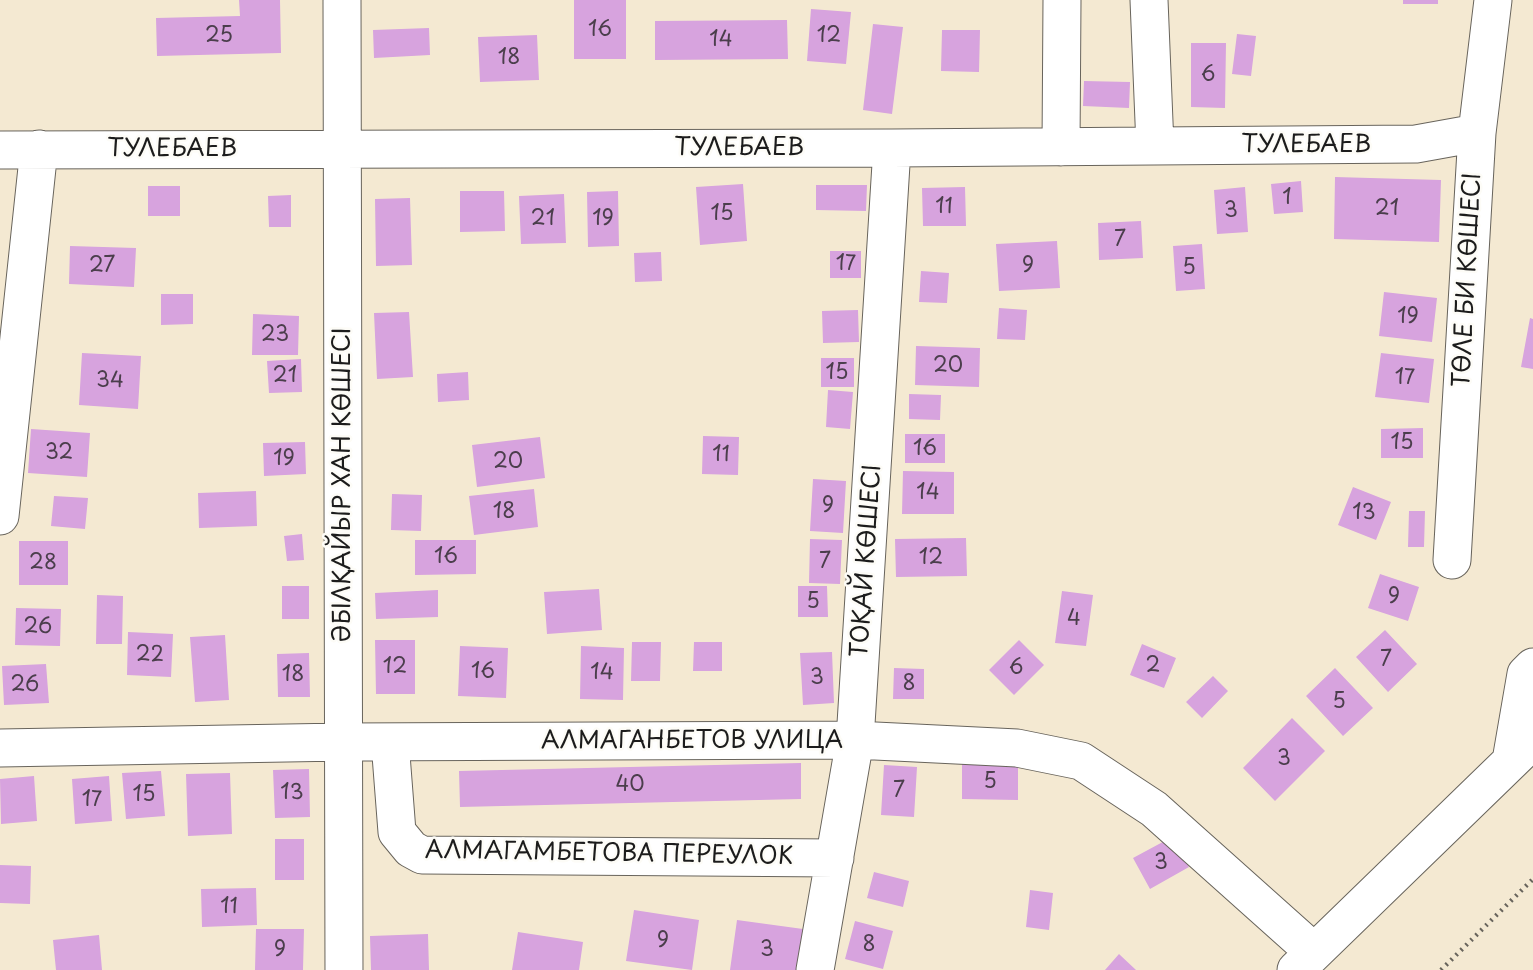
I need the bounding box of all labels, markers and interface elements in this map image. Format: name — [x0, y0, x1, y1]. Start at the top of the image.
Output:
house number: 16 — [588, 17, 612, 43]
house number: 25 — [205, 23, 233, 49]
house number: 12 — [817, 23, 841, 49]
house number: 14 — [709, 27, 733, 53]
house number: 18 — [498, 45, 520, 71]
house number: 6 — [1201, 62, 1215, 88]
street label: ТУЛЕБАЕВ — [1241, 131, 1371, 159]
street label: ТУЛЕБАЕВ — [674, 134, 804, 162]
street label: ТУЛЕБАЕВ — [107, 135, 237, 163]
street label: ТӨЛЕ БИ КӨШЕСІ — [1448, 172, 1488, 388]
house number: 1 — [1282, 185, 1292, 211]
house number: 11 — [935, 194, 953, 220]
house number: 21 — [1375, 196, 1399, 222]
house number: 3 — [1224, 198, 1238, 224]
house number: 15 — [711, 201, 733, 227]
house number: 21 — [531, 206, 555, 232]
house number: 19 — [592, 206, 614, 232]
house number: 7 — [1114, 227, 1126, 253]
house number: 17 — [836, 251, 856, 277]
house number: 27 — [89, 253, 115, 279]
house number: 9 — [1022, 253, 1034, 279]
house number: 5 — [1182, 255, 1196, 281]
house number: 19 — [1397, 304, 1419, 330]
house number: 23 — [261, 322, 289, 348]
street label: ӘБІЛҚАЙЫР ХАН КӨШЕСІ — [329, 328, 357, 642]
house number: 20 — [933, 353, 963, 379]
house number: 15 — [826, 360, 848, 386]
house number: 21 — [273, 363, 297, 389]
house number: 17 — [1395, 365, 1415, 391]
house number: 34 — [96, 368, 124, 394]
house number: 15 — [1391, 430, 1413, 456]
house number: 16 — [913, 436, 937, 462]
house number: 32 — [45, 440, 73, 466]
house number: 11 — [712, 442, 730, 468]
house number: 19 — [273, 446, 295, 472]
house number: 20 — [493, 449, 523, 475]
street label: ТОҚАЙ КӨШЕСІ — [846, 464, 888, 658]
house number: 14 — [916, 480, 940, 506]
house number: 9 — [822, 493, 834, 519]
house number: 18 — [493, 499, 515, 525]
house number: 13 — [1352, 500, 1376, 526]
house number: 16 — [434, 544, 458, 570]
house number: 12 — [919, 545, 943, 571]
house number: 7 — [819, 549, 831, 575]
house number: 28 — [29, 550, 57, 576]
house number: 9 — [1388, 584, 1400, 610]
house number: 5 — [806, 589, 820, 615]
house number: 4 — [1067, 606, 1081, 632]
house number: 26 — [24, 614, 52, 640]
house number: 22 — [136, 642, 164, 668]
house number: 7 — [1380, 647, 1392, 673]
house number: 2 — [1146, 653, 1160, 679]
house number: 12 — [383, 654, 407, 680]
house number: 6 — [1009, 655, 1023, 681]
house number: 16 — [471, 659, 495, 685]
house number: 14 — [590, 660, 614, 686]
house number: 18 — [282, 662, 304, 688]
house number: 3 — [810, 665, 824, 691]
house number: 8 — [902, 671, 916, 697]
house number: 26 — [11, 672, 39, 698]
house number: 5 — [1332, 689, 1346, 715]
street label: АЛМАГАНБЕТОВ УЛИЦА — [541, 727, 843, 755]
house number: 3 — [1277, 746, 1291, 772]
house number: 5 — [983, 769, 997, 795]
house number: 40 — [615, 772, 645, 798]
house number: 7 — [893, 778, 905, 804]
house number: 13 — [280, 780, 304, 806]
house number: 15 — [133, 782, 155, 808]
house number: 17 — [82, 787, 102, 813]
street label: АЛМАГАМБЕТОВА ПЕРЕУЛОК — [425, 836, 793, 872]
house number: 3 — [1154, 850, 1168, 876]
house number: 11 — [220, 894, 238, 920]
house number: 9 — [657, 928, 669, 954]
house number: 8 — [862, 932, 876, 958]
house number: 9 — [274, 937, 286, 963]
house number: 3 — [760, 937, 774, 963]

